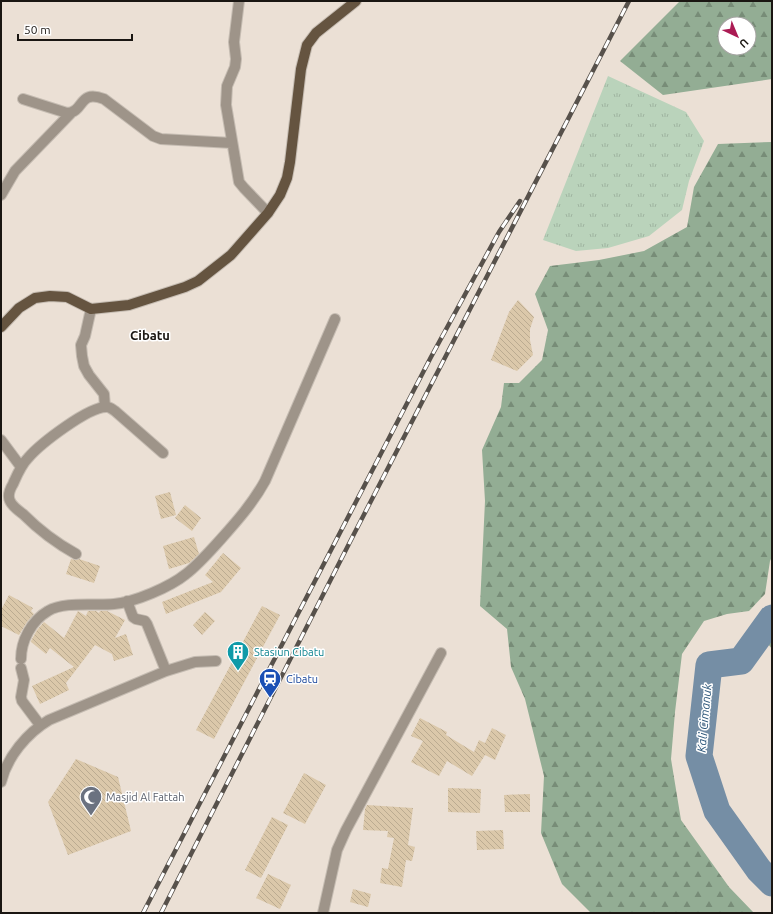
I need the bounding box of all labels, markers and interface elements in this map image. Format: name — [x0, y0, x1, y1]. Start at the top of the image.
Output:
scale bar — [18, 16, 132, 42]
north arrow — [717, 16, 757, 56]
text: 50 m — [24, 23, 51, 36]
text: U — [737, 36, 751, 50]
district label: Cibatu — [130, 328, 170, 342]
building icon: Stasiun Cibatu — [225, 639, 251, 672]
place label: Stasiun Cibatu — [254, 646, 324, 658]
station icon: Cibatu — [257, 666, 283, 699]
place label: Cibatu — [286, 673, 318, 685]
water label: Kali Cimanuk — [695, 682, 714, 753]
mosque icon: Masjid Al Fattah — [78, 784, 104, 817]
place label: Masjid Al Fattah — [106, 791, 184, 803]

